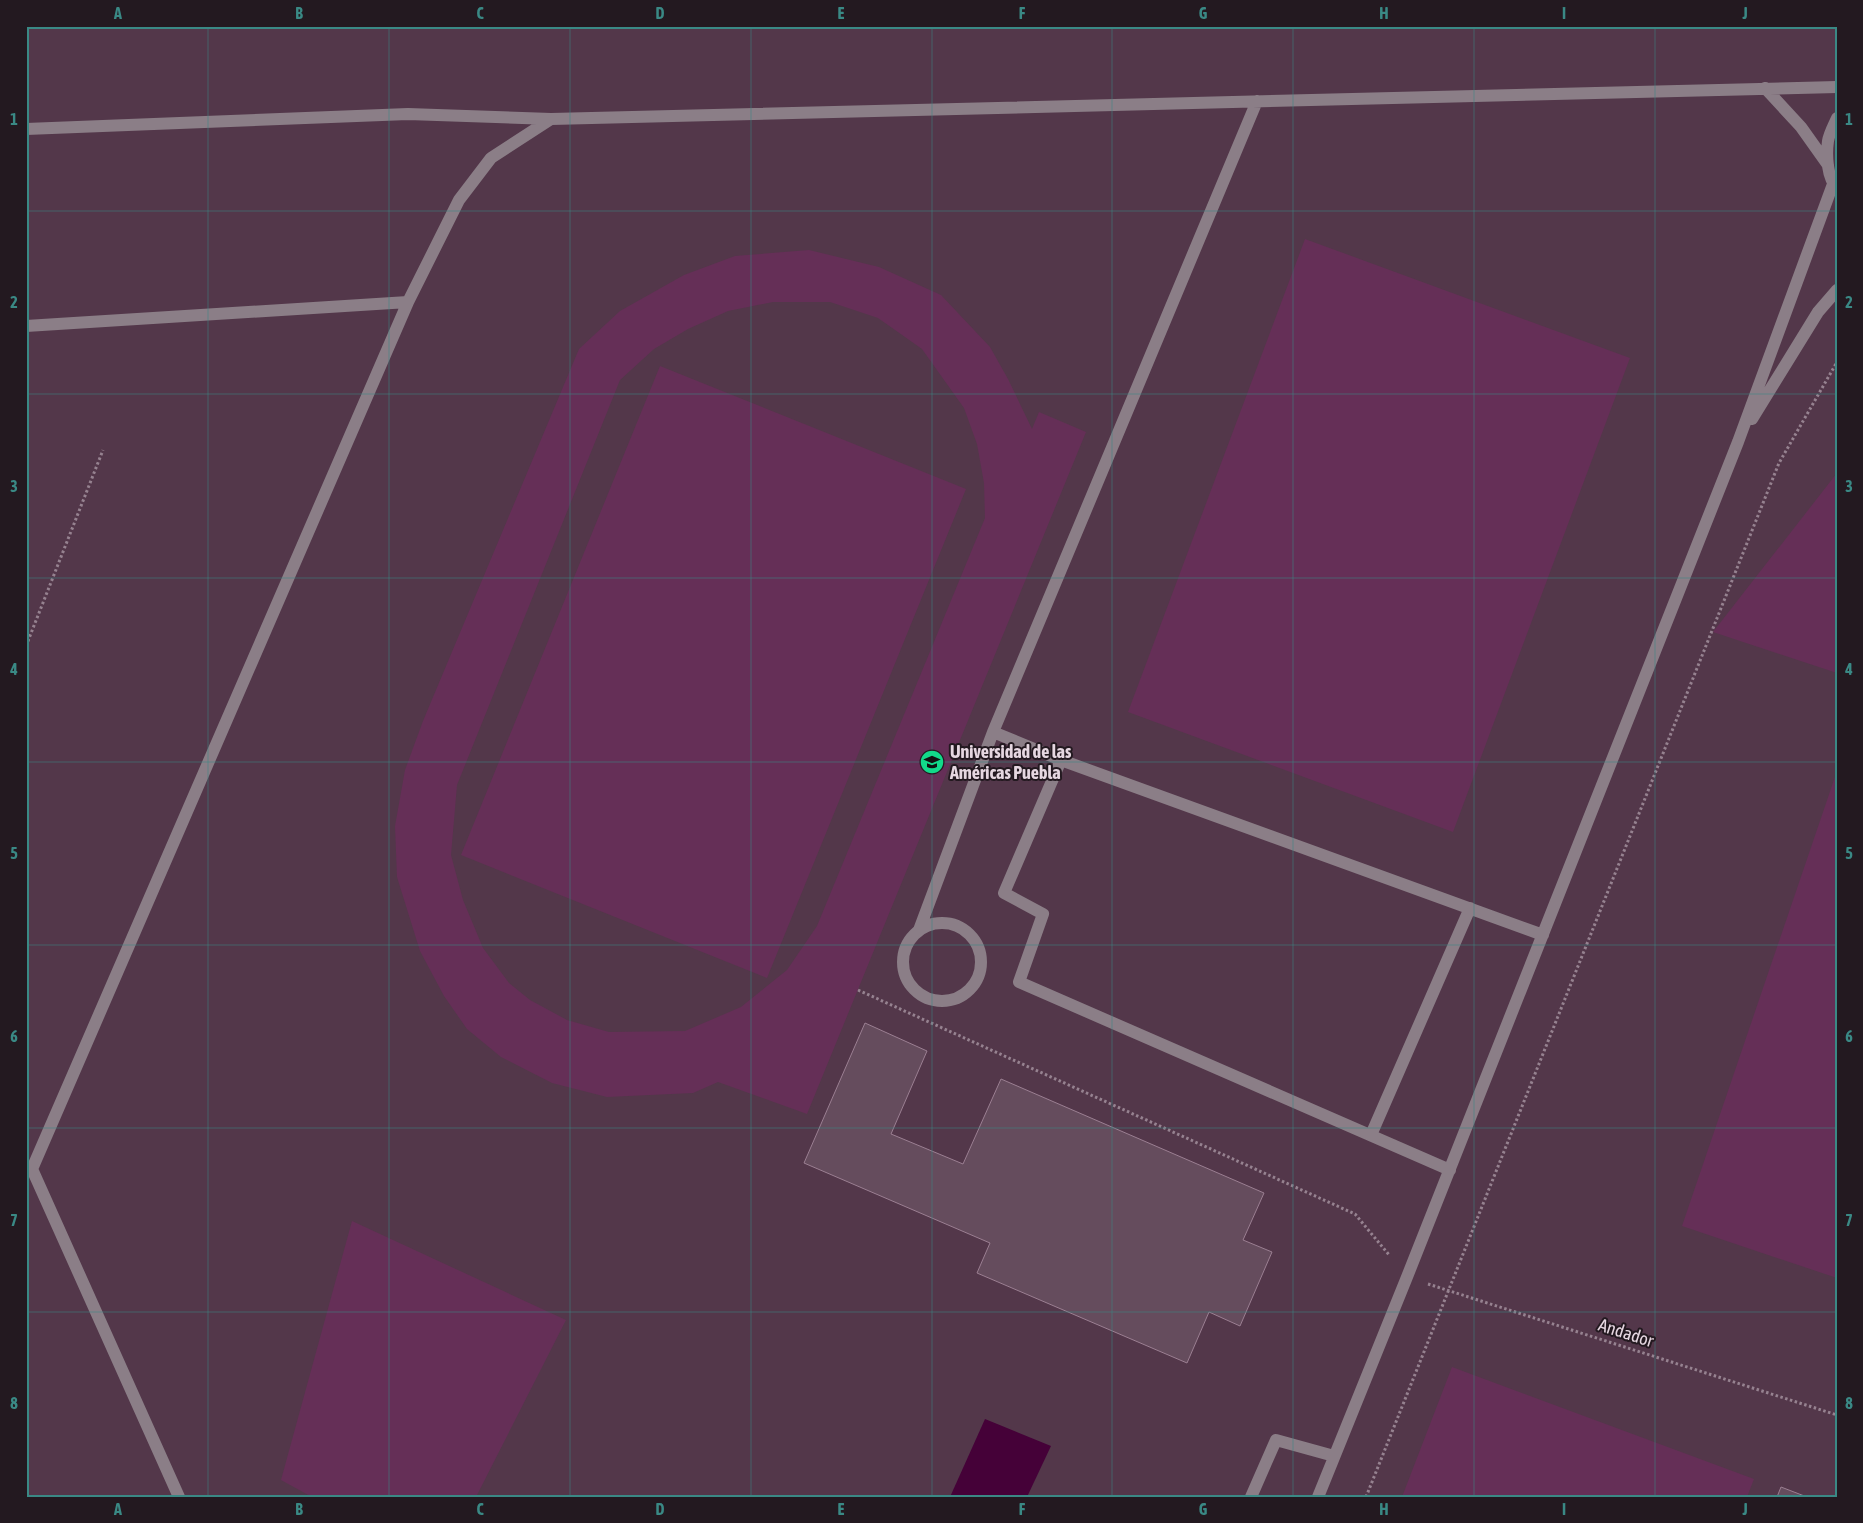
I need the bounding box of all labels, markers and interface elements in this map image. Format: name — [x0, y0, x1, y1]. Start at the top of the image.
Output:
text: A — [113, 4, 122, 22]
text: B — [295, 4, 303, 22]
text: C — [476, 4, 484, 22]
text: D — [656, 4, 665, 22]
text: E — [838, 4, 845, 22]
text: F — [1019, 4, 1026, 22]
text: G — [1199, 4, 1208, 22]
text: H — [1379, 4, 1389, 22]
text: I — [1562, 4, 1566, 22]
text: J — [1741, 4, 1748, 22]
text: 1 — [10, 110, 18, 128]
text: 1 — [1845, 110, 1853, 128]
text: 2 — [10, 293, 18, 311]
text: 2 — [1845, 293, 1853, 311]
text: 3 — [10, 477, 18, 495]
text: 3 — [1845, 477, 1853, 495]
text: 4 — [9, 660, 18, 678]
text: 4 — [1844, 660, 1853, 678]
place label: Universidad de las Américas Puebla — [949, 741, 1072, 783]
school or university icon: Universidad de las Américas Puebla — [919, 749, 945, 775]
text: 5 — [10, 844, 18, 862]
text: 5 — [1845, 844, 1853, 862]
text: 6 — [10, 1027, 18, 1045]
text: 6 — [1845, 1027, 1853, 1045]
text: 7 — [10, 1211, 18, 1229]
text: 7 — [1845, 1211, 1853, 1229]
street label: Andador — [1596, 1314, 1657, 1351]
text: 8 — [10, 1394, 18, 1412]
text: 8 — [1845, 1394, 1853, 1412]
text: A — [113, 1500, 122, 1518]
text: B — [295, 1500, 303, 1518]
text: C — [476, 1500, 484, 1518]
text: D — [656, 1500, 665, 1518]
text: E — [838, 1500, 845, 1518]
text: F — [1019, 1500, 1026, 1518]
text: G — [1199, 1500, 1208, 1518]
text: H — [1379, 1500, 1389, 1518]
text: I — [1562, 1500, 1566, 1518]
text: J — [1741, 1500, 1748, 1518]

